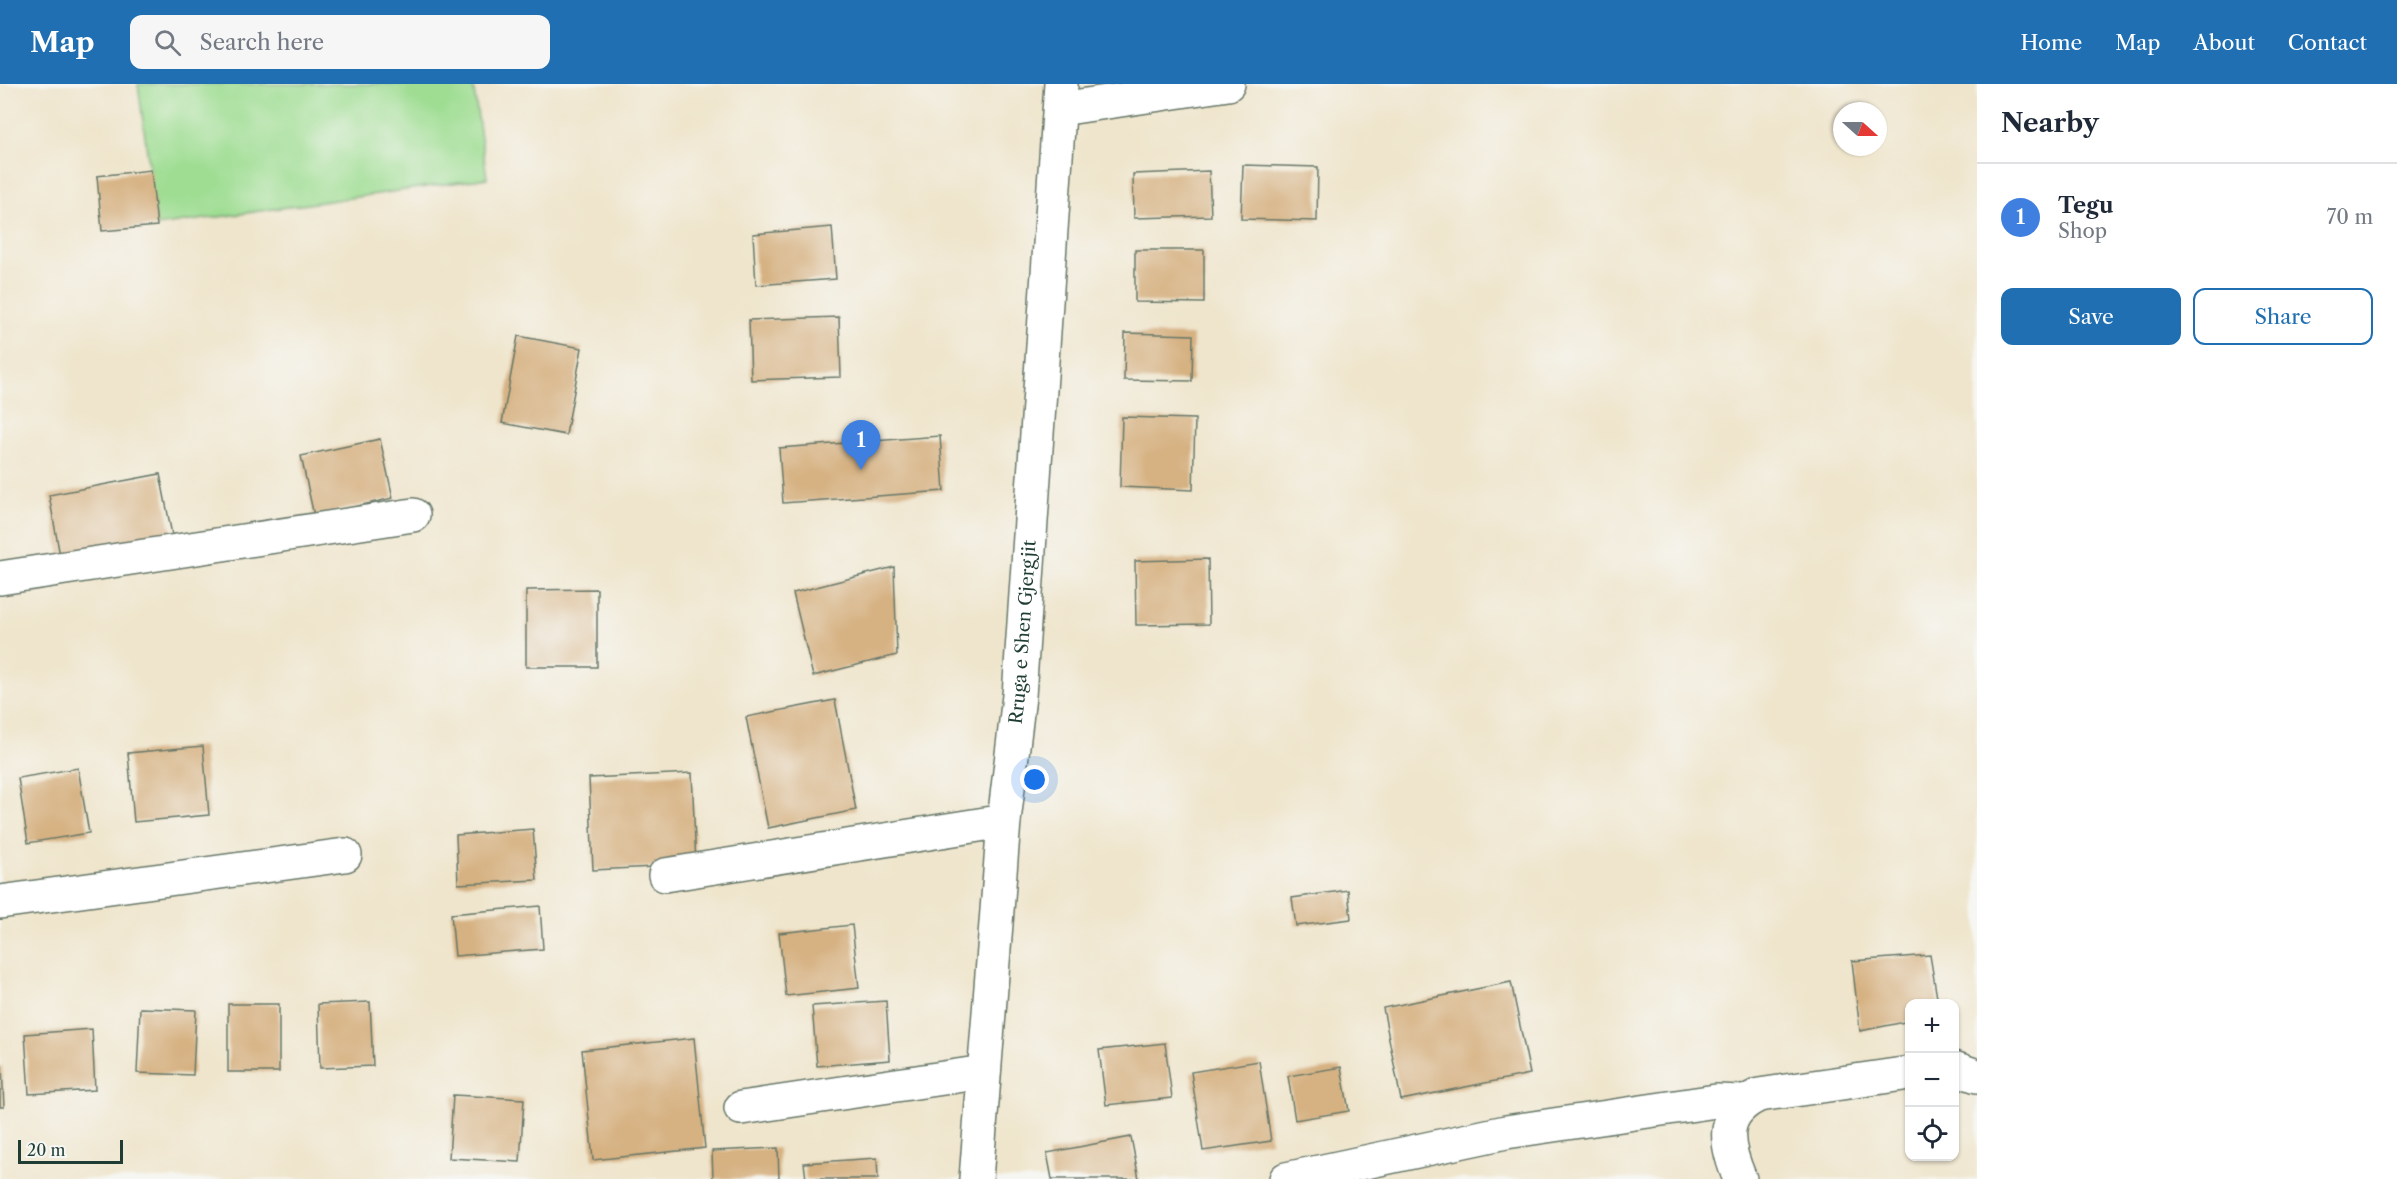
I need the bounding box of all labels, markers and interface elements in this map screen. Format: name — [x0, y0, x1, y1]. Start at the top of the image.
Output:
search box — [130, 15, 550, 69]
text: Map — [30, 25, 94, 59]
icon: search — [151, 26, 184, 59]
text: Search here — [199, 29, 324, 56]
text: Home — [2021, 30, 2082, 55]
text: Map — [2115, 30, 2160, 55]
text: About — [2193, 30, 2255, 55]
text: Contact — [2288, 30, 2367, 55]
north arrow — [1833, 102, 1887, 156]
text: Nearby — [2001, 107, 2099, 139]
text: Tegu — [2058, 192, 2113, 219]
text: 1 — [2016, 205, 2025, 229]
text: 70 m — [2327, 205, 2373, 229]
text: Shop — [2058, 219, 2107, 243]
button: Save — [2001, 288, 2181, 345]
button: Share — [2193, 288, 2373, 345]
pin: 1 — [842, 420, 880, 470]
street label: Rruga e Shen Gjergjit — [1005, 539, 1041, 725]
your location — [1020, 765, 1049, 794]
map controls — [1905, 999, 1959, 1161]
button: + — [1905, 999, 1959, 1053]
button: − — [1905, 1053, 1959, 1107]
button: locate — [1905, 1107, 1959, 1161]
scale bar — [18, 1137, 123, 1164]
text: 20 m — [27, 1140, 66, 1160]

